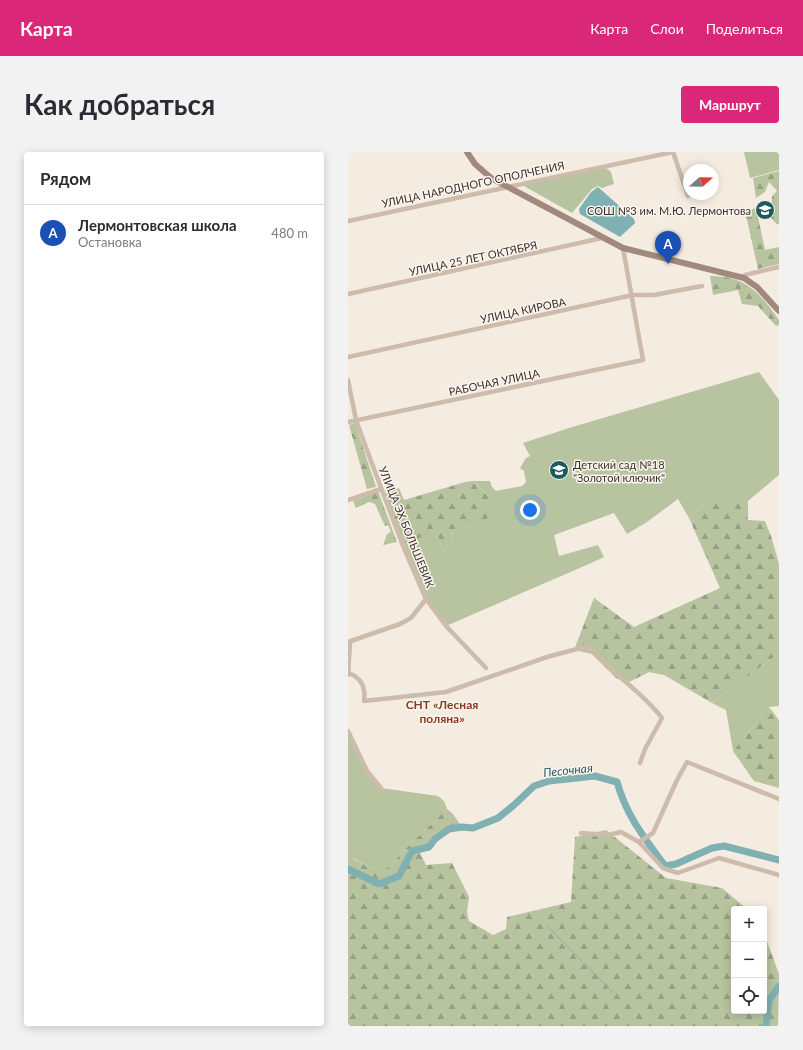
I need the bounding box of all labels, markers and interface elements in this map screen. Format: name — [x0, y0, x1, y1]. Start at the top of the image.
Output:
text: Карта — [20, 17, 73, 40]
text: Карта — [590, 20, 628, 37]
text: Слои — [650, 20, 684, 37]
text: Поделиться — [706, 20, 783, 37]
button: Маршрут — [681, 86, 779, 123]
text: Как добраться — [24, 87, 215, 121]
street label: УЛИЦА НАРОДНОГО ОПОЛЧЕНИЯ — [380, 158, 566, 210]
north arrow — [683, 164, 719, 200]
text: Рядом — [40, 168, 91, 189]
school or university icon: СОШ №3 им. М.Ю. Лермонтова — [754, 199, 776, 221]
place label: СОШ №3 им. М.Ю. Лермонтова — [587, 204, 751, 217]
text: Лермонтовская школа — [78, 216, 237, 234]
text: A — [48, 225, 58, 241]
text: 480 m — [271, 225, 308, 241]
pin: A — [655, 231, 681, 264]
text: Остановка — [78, 234, 142, 250]
street label: УЛИЦА 25 ЛЕТ ОКТЯБРЯ — [408, 238, 538, 278]
street label: УЛИЦА КИРОВА — [479, 294, 567, 325]
street label: РАБОЧАЯ УЛИЦА — [447, 366, 541, 398]
place label: Детский сад №18 "Золотой ключик" — [573, 458, 665, 484]
school or university icon: Детский сад №18 "Золотой ключик" — [548, 459, 570, 481]
street label: УЛИЦА ЭХ БОЛЬШЕВИК — [377, 464, 438, 590]
your location — [520, 500, 540, 520]
district label: СНТ «Лесная поляна» — [406, 697, 478, 726]
water label: Песочная — [543, 760, 593, 780]
map controls — [731, 906, 767, 1014]
button: + — [731, 906, 767, 942]
button: − — [731, 942, 767, 978]
button: locate — [731, 978, 767, 1014]

